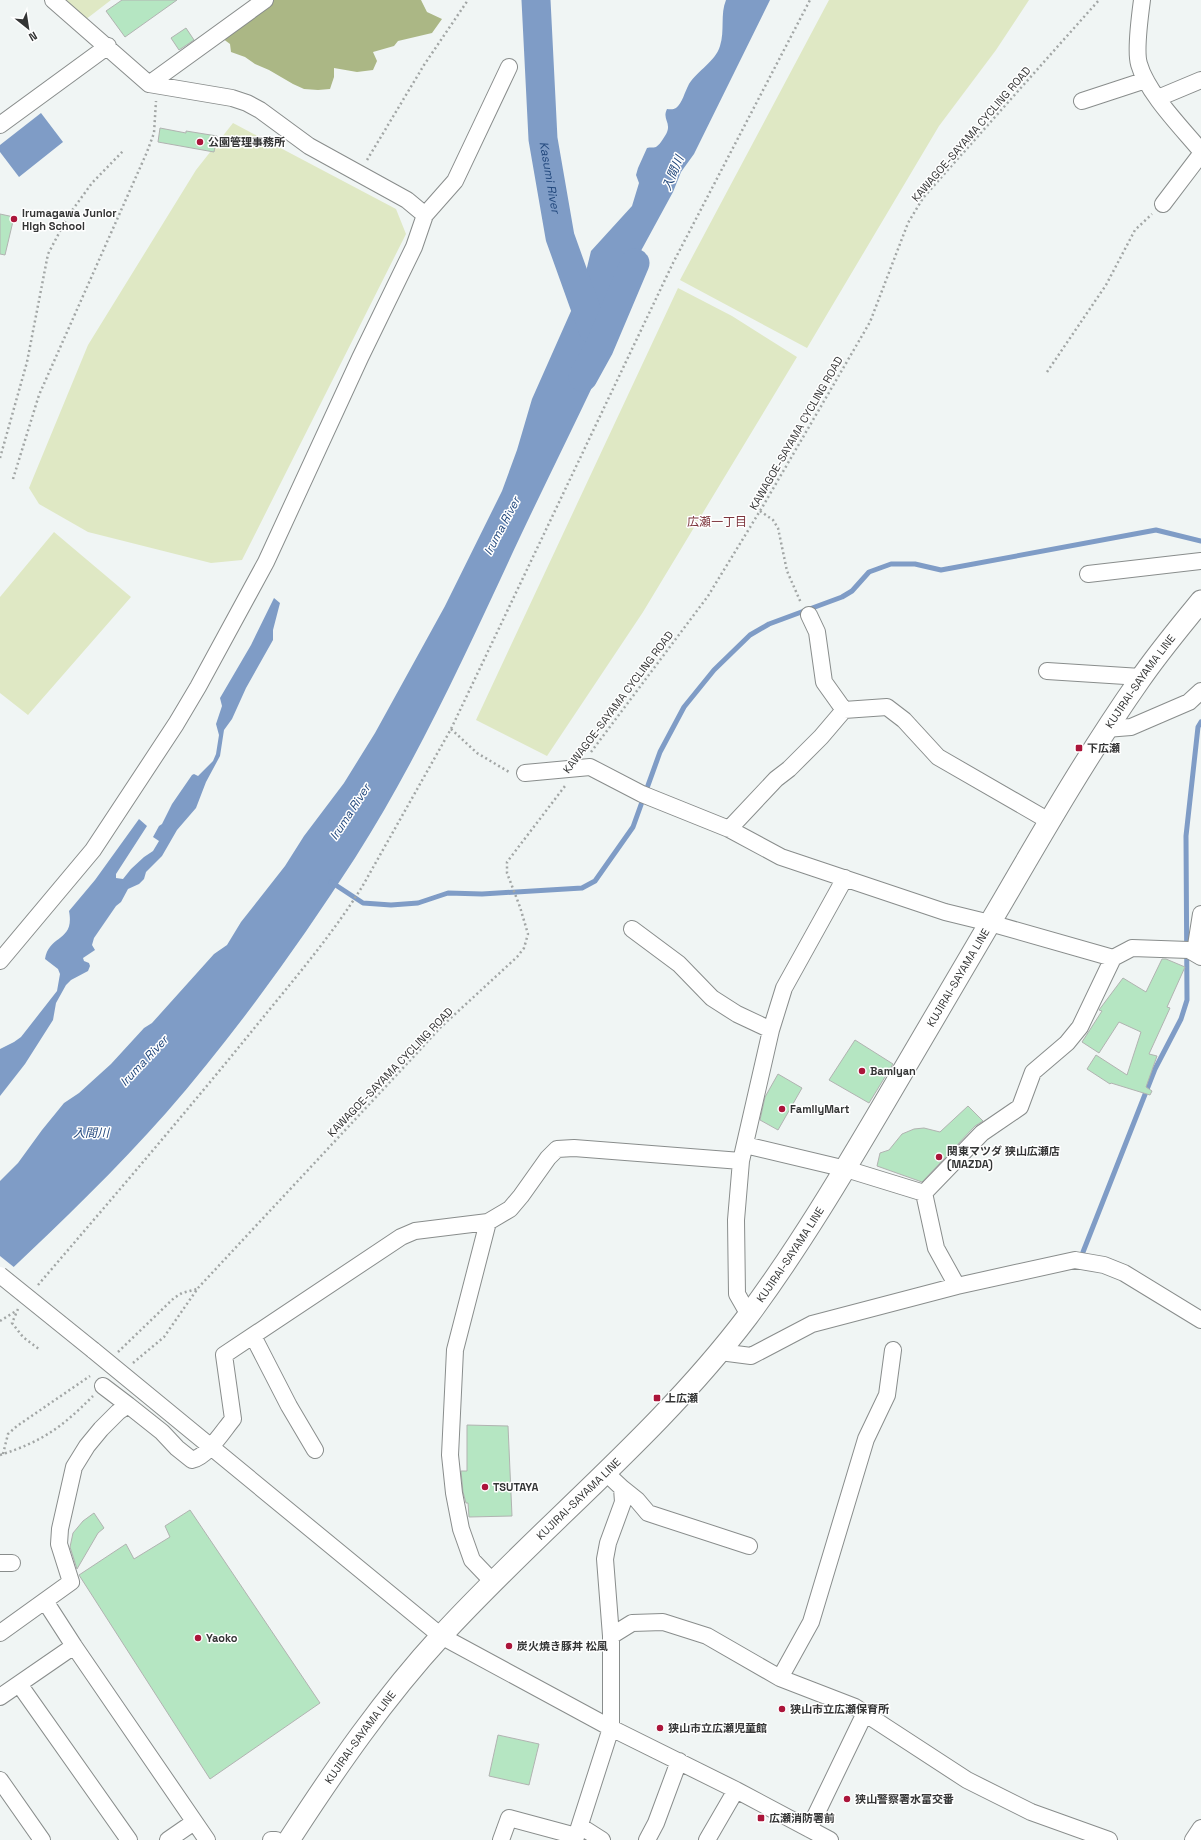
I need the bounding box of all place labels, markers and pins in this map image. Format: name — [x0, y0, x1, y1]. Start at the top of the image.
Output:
place label: 公園管理事務所 — [208, 135, 285, 149]
marker: 公園管理事務所 — [195, 137, 205, 147]
place label: Irumagawa Junior High School — [22, 206, 117, 233]
marker: Irumagawa Junior High School — [9, 214, 19, 224]
place label: 下広瀬 — [1087, 741, 1120, 755]
marker: 下広瀬 — [1074, 743, 1084, 753]
place label: Bamiyan — [870, 1064, 916, 1078]
marker: Bamiyan — [857, 1066, 867, 1076]
place label: FamilyMart — [790, 1102, 850, 1116]
marker: FamilyMart — [777, 1104, 787, 1114]
place label: 関東マツダ 狭山広瀬店 (MAZDA) — [947, 1144, 1060, 1172]
marker: 関東マツダ 狭山広瀬店 (MAZDA) — [934, 1152, 944, 1162]
place label: 上広瀬 — [665, 1391, 698, 1405]
marker: 上広瀬 — [652, 1393, 662, 1403]
place label: TSUTAYA — [493, 1480, 538, 1494]
marker: TSUTAYA — [480, 1482, 490, 1492]
place label: Yaoko — [206, 1631, 238, 1645]
marker: Yaoko — [193, 1633, 203, 1643]
place label: 炭火焼き豚丼 松風 — [517, 1639, 608, 1653]
marker: 炭火焼き豚丼 松風 — [504, 1641, 514, 1651]
place label: 狭山市立広瀬保育所 — [790, 1702, 889, 1716]
marker: 狭山市立広瀬保育所 — [777, 1704, 787, 1714]
place label: 狭山市立広瀬児童館 — [668, 1721, 767, 1735]
marker: 狭山市立広瀬児童館 — [655, 1723, 665, 1733]
place label: 狭山警察署水富交番 — [855, 1792, 954, 1806]
marker: 狭山警察署水富交番 — [842, 1794, 852, 1804]
place label: 広瀬消防署前 — [769, 1811, 835, 1825]
marker: 広瀬消防署前 — [756, 1813, 766, 1823]

